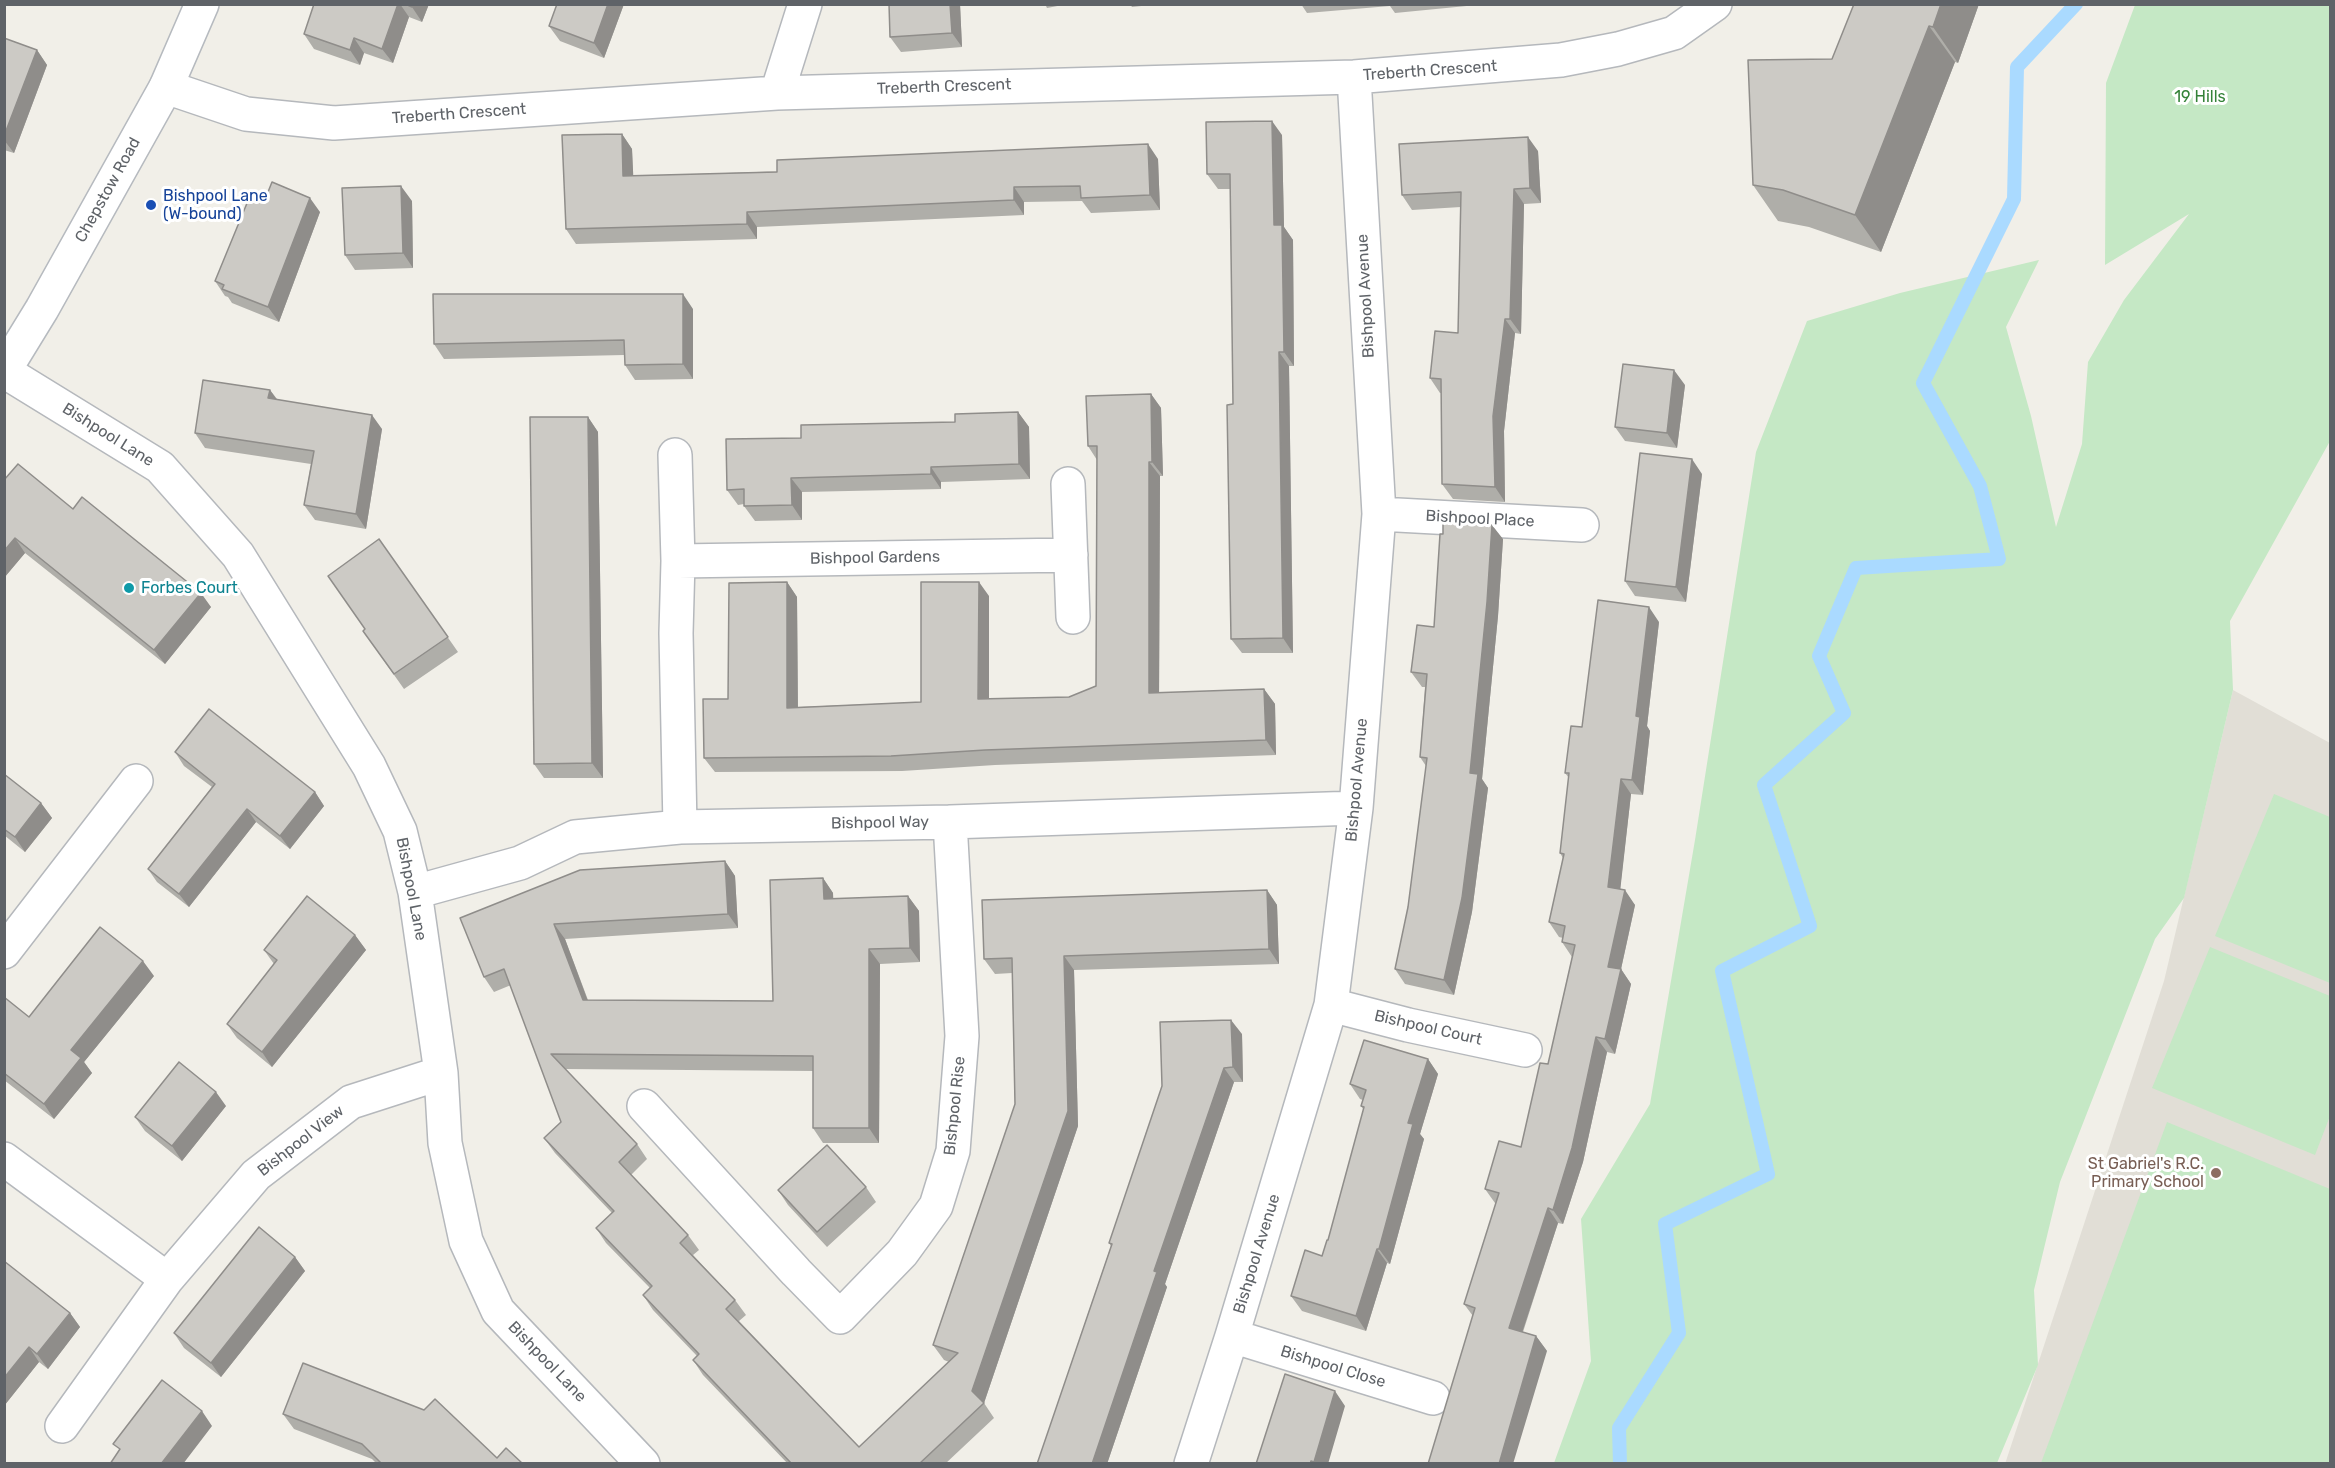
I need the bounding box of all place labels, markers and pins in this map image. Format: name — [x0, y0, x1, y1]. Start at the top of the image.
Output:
place label: Bishpool Lane (W-bound) — [163, 186, 268, 224]
marker: Bishpool Lane (W-bound) — [144, 198, 158, 212]
place label: Forbes Court — [141, 578, 238, 598]
marker: Forbes Court — [122, 581, 136, 595]
place label: St Gabriel's R.C. Primary School — [2088, 1154, 2204, 1192]
marker: St Gabriel's R.C. Primary School — [2209, 1166, 2223, 1180]

